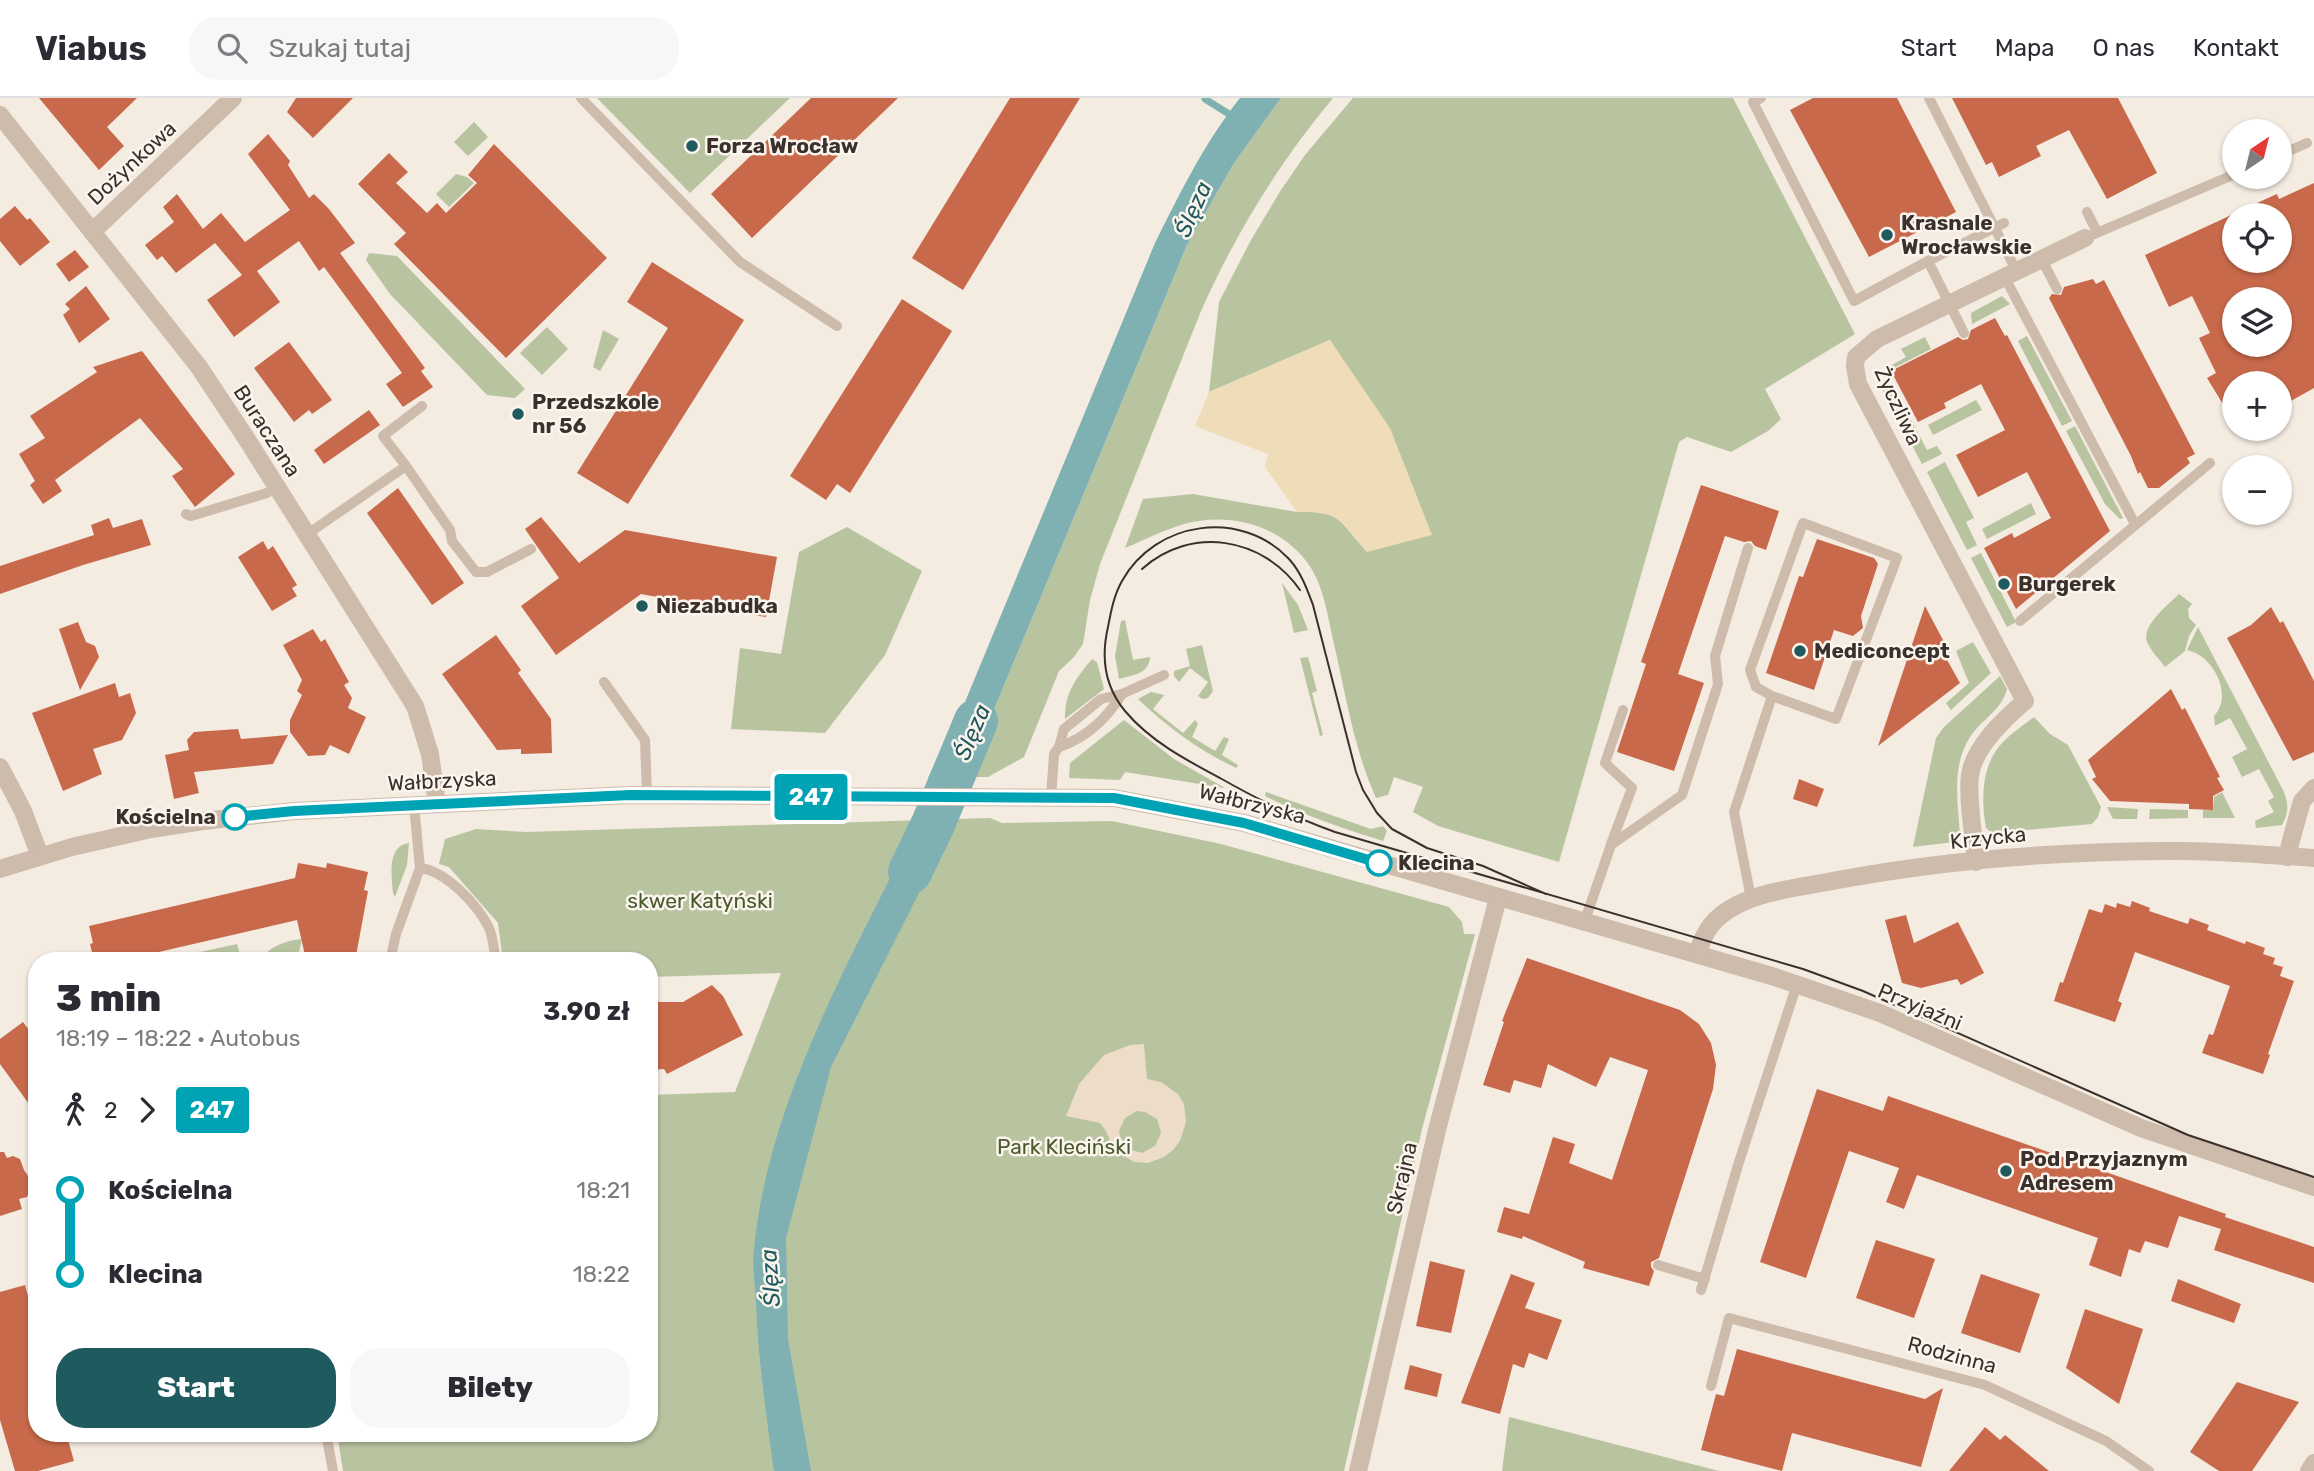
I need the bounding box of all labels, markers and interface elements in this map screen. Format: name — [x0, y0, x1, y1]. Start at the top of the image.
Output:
search box — [189, 17, 679, 80]
text: Viabus — [35, 29, 147, 68]
icon: search — [213, 29, 251, 67]
text: Szukaj tutaj — [269, 33, 411, 64]
text: Start — [1901, 34, 1957, 62]
text: Mapa — [1995, 34, 2055, 62]
text: O nas — [2093, 34, 2155, 62]
text: Kontakt — [2193, 34, 2279, 62]
street label: Dożynkowa — [82, 115, 181, 210]
north arrow — [2222, 119, 2292, 189]
map controls — [2222, 119, 2292, 525]
place label: Forza Wrocław — [706, 133, 859, 158]
marker: Forza Wrocław — [684, 138, 700, 154]
water label: Ślęza — [1168, 177, 1218, 241]
button: locate — [2222, 203, 2292, 273]
place label: Krasnale Wrocławskie — [1901, 210, 2032, 259]
marker: Krasnale Wrocławskie — [1879, 227, 1895, 243]
button: layers — [2222, 287, 2292, 357]
street label: Życzliwa — [1869, 362, 1928, 449]
button: + — [2222, 371, 2292, 441]
street label: Buraczana — [229, 380, 306, 481]
place label: Przedszkole nr 56 — [532, 389, 659, 438]
marker: Przedszkole nr 56 — [510, 406, 526, 422]
button: − — [2222, 455, 2292, 525]
place label: Burgerek — [2018, 571, 2116, 596]
marker: Burgerek — [1996, 576, 2012, 592]
place label: Niezabudka — [656, 593, 778, 618]
marker: Niezabudka — [634, 598, 650, 614]
place label: Mediconcept — [1814, 638, 1950, 663]
marker: Mediconcept — [1792, 643, 1808, 659]
water label: Ślęza — [948, 700, 996, 764]
street label: Wałbrzyska — [387, 765, 497, 796]
line badge: 247 — [771, 774, 851, 820]
street label: Wałbrzyska — [1196, 778, 1308, 829]
text: 247 — [788, 783, 834, 811]
place label: Kościelna — [115, 804, 216, 829]
marker: Kościelna — [222, 804, 248, 830]
street label: Krzycka — [1949, 821, 2027, 854]
marker: Klecina — [1366, 850, 1392, 876]
place label: Klecina — [1398, 850, 1475, 875]
park label: skwer Katyński — [627, 888, 773, 913]
text: 3 min — [56, 975, 161, 1021]
street label: Przyjaźni — [1874, 978, 1966, 1035]
text: 3.90 zł — [543, 996, 630, 1027]
text: 18:19 – 18:22 · Autobus — [56, 1024, 301, 1052]
icon: walk — [56, 1091, 94, 1129]
icon: forward — [128, 1091, 166, 1129]
text: 2 — [104, 1096, 118, 1124]
text: 247 — [190, 1096, 235, 1124]
park label: Park Kleciński — [997, 1134, 1131, 1159]
street label: Skrajna — [1381, 1139, 1422, 1216]
place label: Pod Przyjaznym Adresem — [2020, 1146, 2188, 1195]
marker: Pod Przyjaznym Adresem — [1998, 1163, 2014, 1179]
text: Kościelna — [108, 1175, 232, 1206]
text: 18:21 — [576, 1176, 630, 1204]
water label: Ślęza — [754, 1248, 786, 1308]
text: Klecina — [108, 1259, 203, 1290]
text: 18:22 — [573, 1260, 630, 1288]
street label: Rodzinna — [1905, 1331, 1999, 1378]
button: Start — [56, 1348, 336, 1428]
button: Bilety — [350, 1348, 630, 1428]

